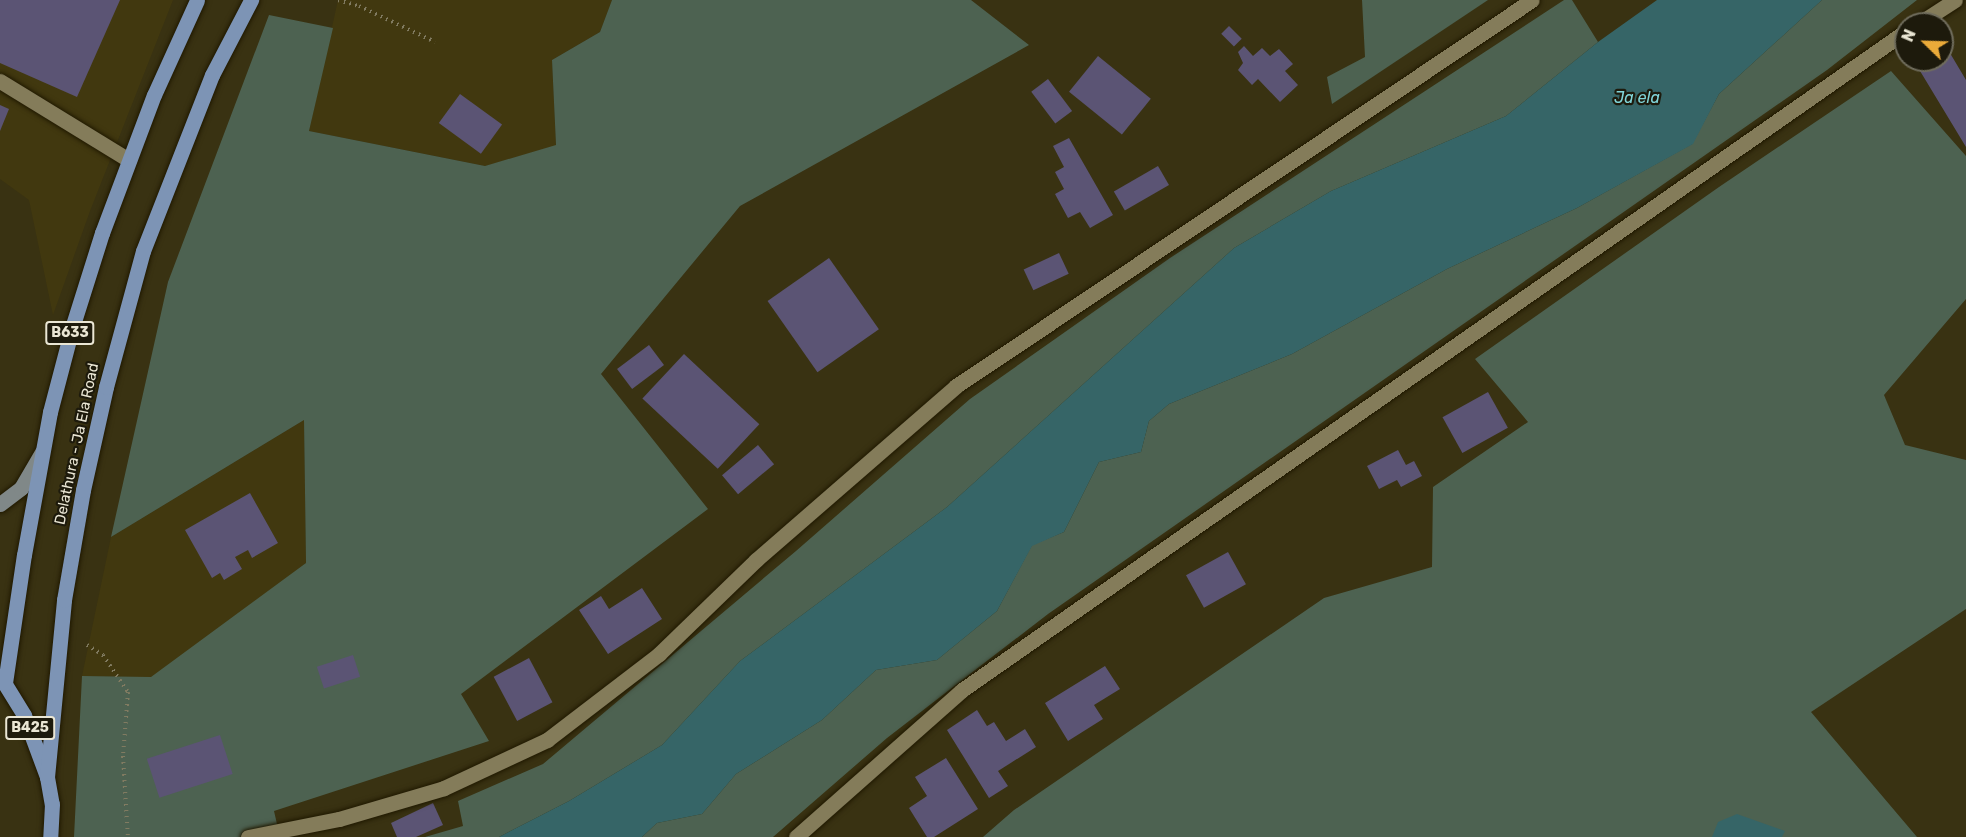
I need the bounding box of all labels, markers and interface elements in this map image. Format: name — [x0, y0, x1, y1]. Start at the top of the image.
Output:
north arrow — [1894, 12, 1954, 72]
text: N — [1898, 27, 1920, 45]
water label: Ja ela — [1614, 88, 1660, 108]
road number: B633 — [44, 322, 96, 344]
street label: Delathura - Ja Ela Road — [51, 362, 103, 526]
road number: B425 — [4, 717, 56, 739]

